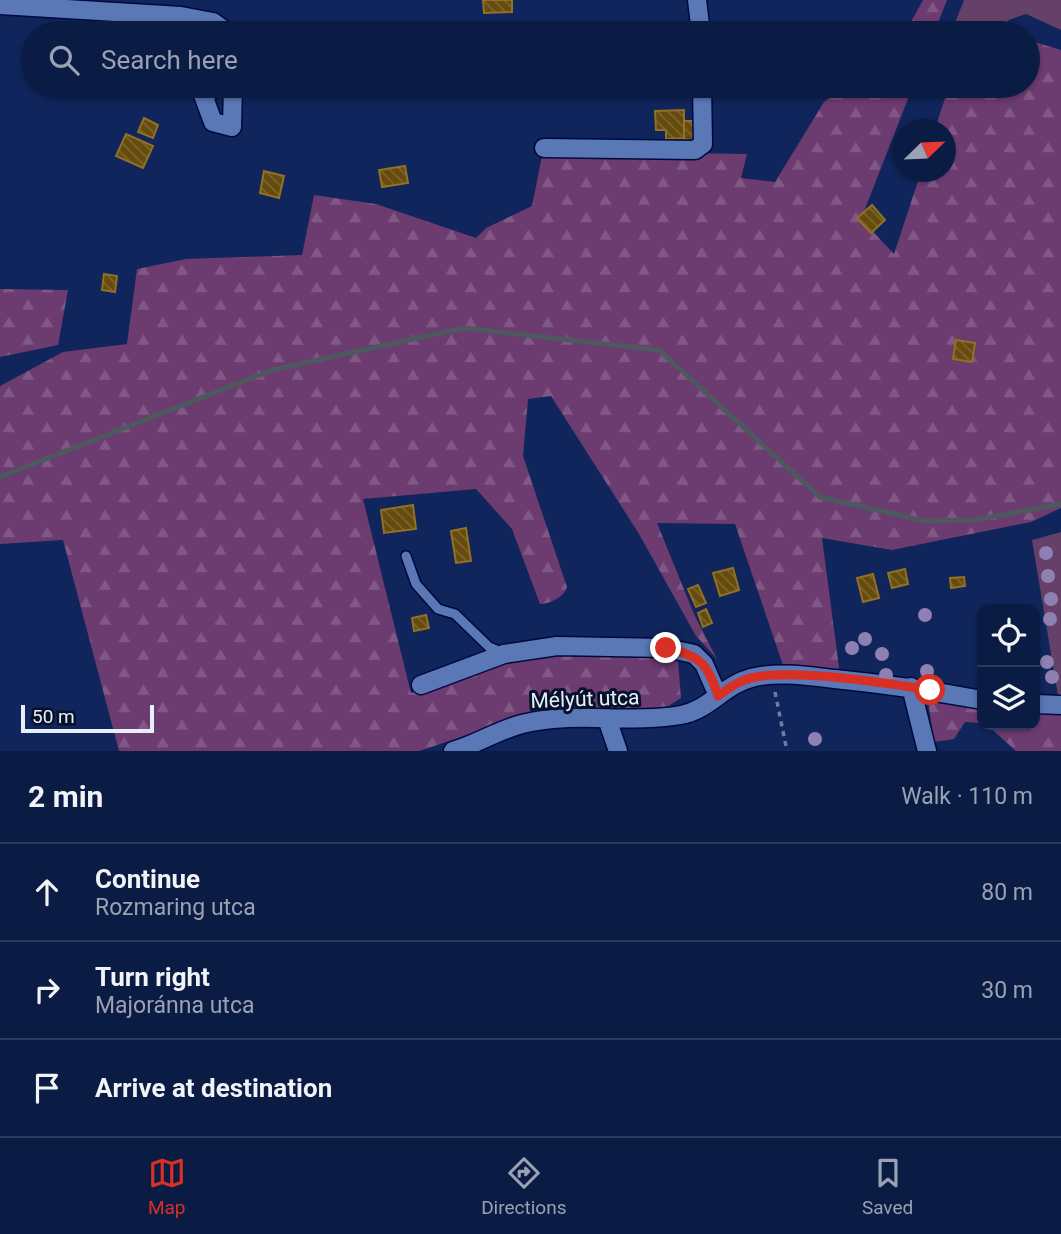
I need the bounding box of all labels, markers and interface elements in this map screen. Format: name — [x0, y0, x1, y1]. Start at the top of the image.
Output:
search box — [21, 21, 1040, 98]
icon: search — [45, 41, 83, 79]
text: Search here — [101, 45, 238, 75]
north arrow — [893, 119, 956, 182]
map controls — [977, 604, 1040, 730]
button: locate — [977, 604, 1040, 667]
route end — [650, 632, 681, 663]
button: layers — [977, 667, 1040, 730]
route start — [914, 674, 945, 705]
street label: Mélyút utca — [530, 685, 640, 713]
scale bar — [21, 702, 154, 734]
text: 50 m — [32, 705, 75, 728]
text: 2 min — [28, 779, 103, 814]
text: Walk · 110 m — [901, 783, 1033, 810]
text: Continue — [95, 864, 200, 894]
icon: ahead — [28, 873, 66, 911]
text: 80 m — [981, 879, 1033, 906]
text: Rozmaring utca — [95, 894, 256, 921]
text: Turn right — [95, 962, 210, 992]
icon: right — [28, 971, 66, 1009]
text: 30 m — [981, 977, 1033, 1004]
text: Majoránna utca — [95, 992, 254, 1019]
icon: arrive — [28, 1069, 66, 1107]
text: Arrive at destination — [95, 1073, 332, 1103]
tab: Map — [148, 1154, 186, 1219]
tab: Directions — [481, 1154, 566, 1219]
tab: Saved — [862, 1154, 913, 1219]

